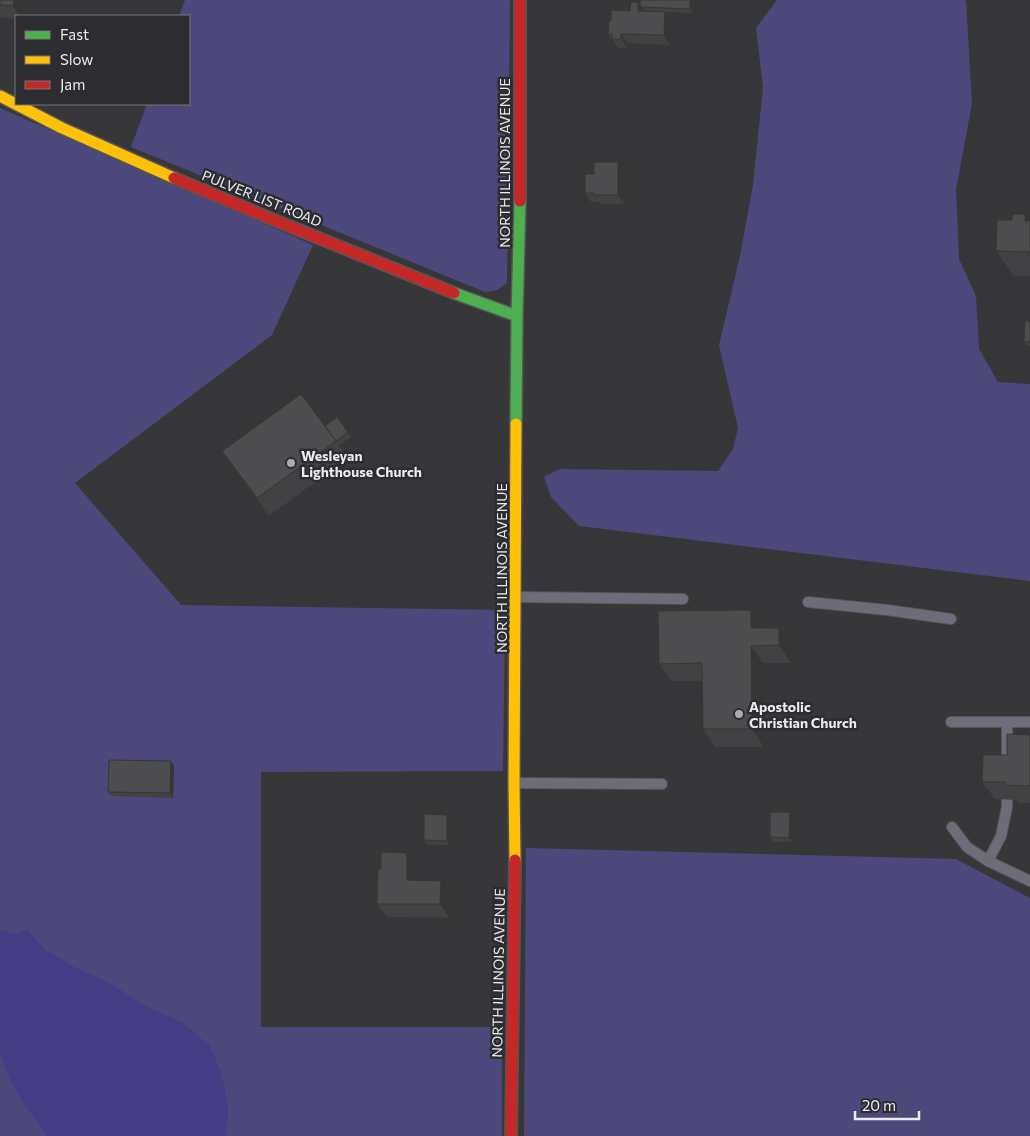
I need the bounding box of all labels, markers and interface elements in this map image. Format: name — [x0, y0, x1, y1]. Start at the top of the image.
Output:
legend — [15, 15, 190, 105]
text: Fast — [60, 25, 89, 43]
text: Slow — [60, 50, 93, 68]
text: Jam — [60, 75, 85, 93]
street label: NORTH ILLINOIS AVENUE — [496, 78, 513, 248]
street label: PULVER LIST ROAD — [200, 166, 324, 230]
place label: Wesleyan Lighthouse Church — [301, 447, 422, 480]
marker: Wesleyan Lighthouse Church — [285, 457, 297, 469]
street label: NORTH ILLINOIS AVENUE — [493, 483, 510, 653]
place label: Apostolic Christian Church — [749, 698, 857, 731]
marker: Apostolic Christian Church — [733, 708, 745, 720]
street label: NORTH ILLINOIS AVENUE — [488, 888, 508, 1058]
scale bar — [855, 1088, 919, 1120]
text: 20 m — [862, 1096, 896, 1114]

